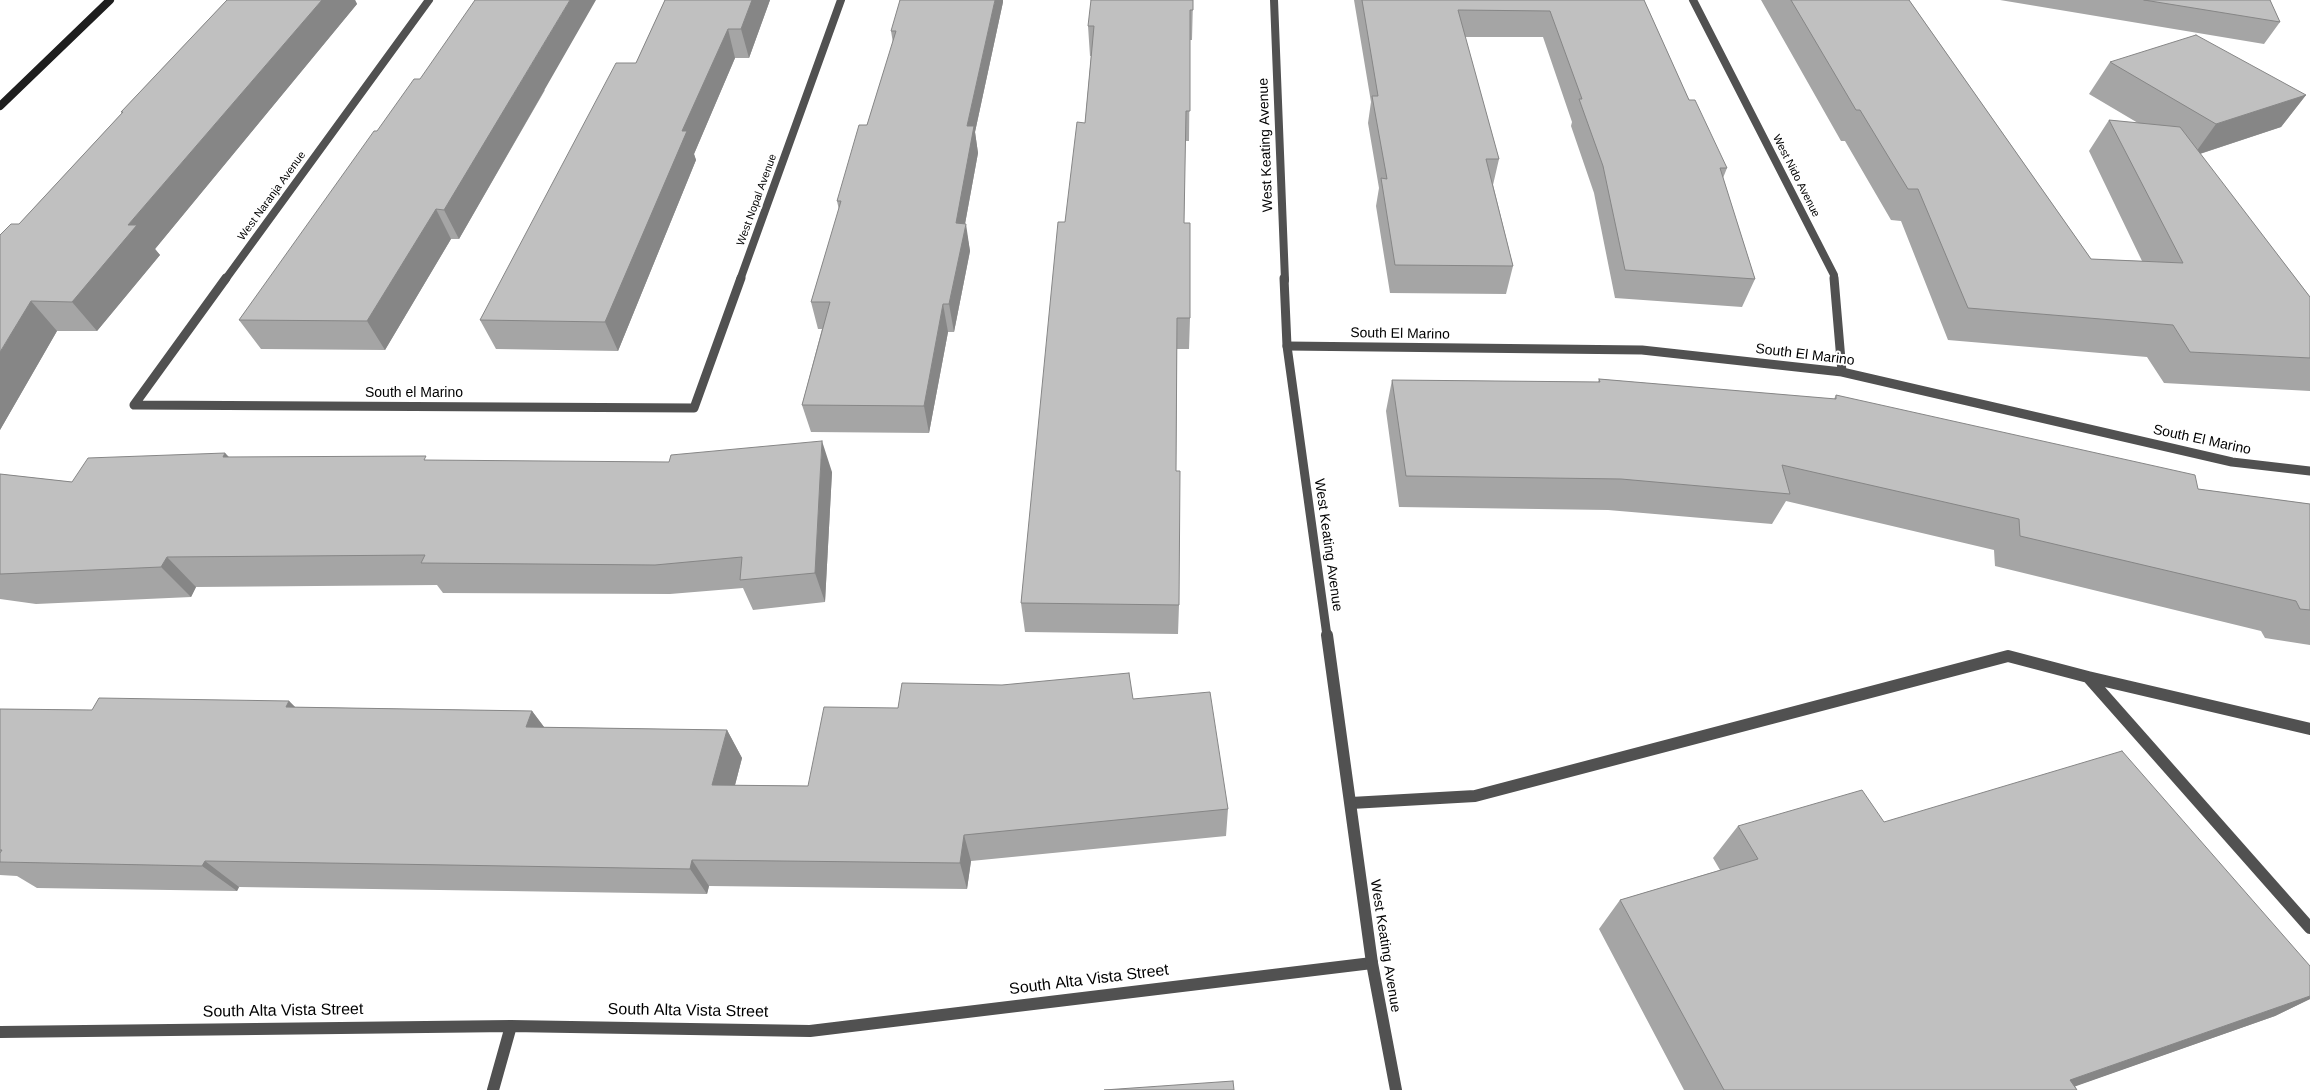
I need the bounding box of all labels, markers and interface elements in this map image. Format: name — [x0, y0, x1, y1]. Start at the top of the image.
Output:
street label: West Keating Avenue — [1255, 78, 1277, 212]
street label: West Nido Avenue — [1770, 133, 1822, 219]
street label: West Naranja Avenue — [235, 149, 309, 243]
street label: West Nopal Avenue — [734, 152, 780, 248]
street label: South El Marino — [1350, 325, 1450, 343]
street label: South El Marino — [1755, 341, 1855, 369]
street label: South el Marino — [365, 385, 463, 401]
street label: South El Marino — [2152, 421, 2252, 459]
street label: West Keating Avenue — [1310, 477, 1346, 613]
street label: West Keating Avenue — [1366, 878, 1404, 1014]
street label: South Alta Vista Street — [1008, 961, 1170, 999]
street label: South Alta Vista Street — [203, 1000, 363, 1022]
street label: South Alta Vista Street — [608, 1000, 768, 1022]

